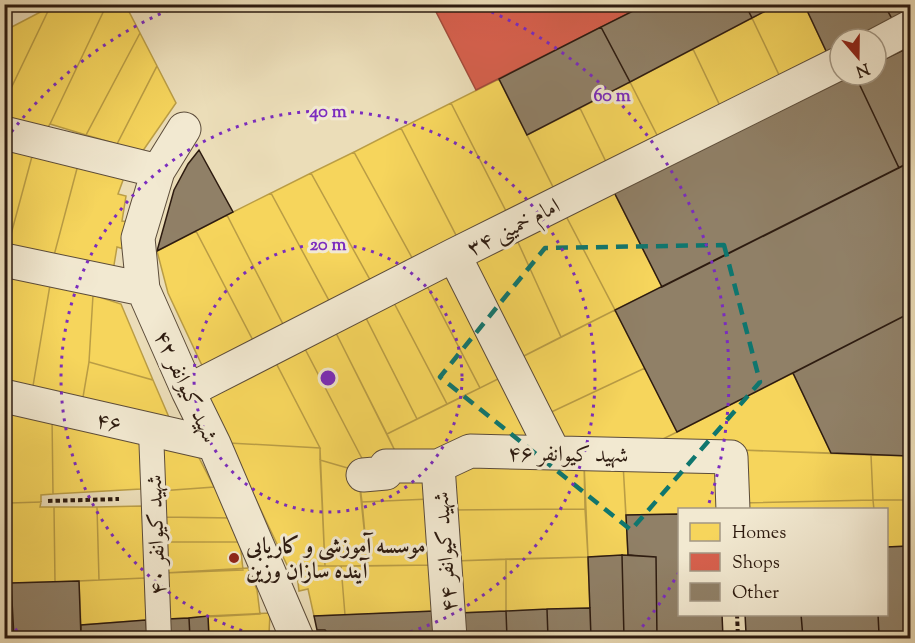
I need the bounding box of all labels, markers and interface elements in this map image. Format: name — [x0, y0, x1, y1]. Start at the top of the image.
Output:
north arrow — [828, 27, 888, 87]
text: N — [852, 56, 872, 82]
text: 60 m — [593, 84, 631, 110]
text: 40 m — [308, 100, 347, 126]
street label: امام خمینی ۳۴ — [462, 192, 567, 267]
text: 20 m — [310, 233, 346, 259]
street label: شهید کیوانفر ۴۲ — [144, 326, 224, 449]
centre of rings — [318, 368, 338, 388]
street label: ۴۶ — [92, 405, 124, 442]
street label: شهید کیوانفر ۴۶ — [507, 439, 629, 473]
street label: شهید کیوانفر ۴۰ — [140, 474, 176, 596]
street label: شهید کیوانفر ۴۴ — [427, 490, 467, 613]
legend — [678, 508, 888, 616]
text: Homes — [732, 521, 786, 547]
place label: موسسه آموزشی و کاریابی آینده سازان وزین — [245, 532, 426, 589]
marker: موسسه آموزشی و کاریابی آینده سازان وزین — [227, 551, 241, 565]
text: Shops — [732, 551, 780, 577]
text: Other — [732, 581, 779, 607]

